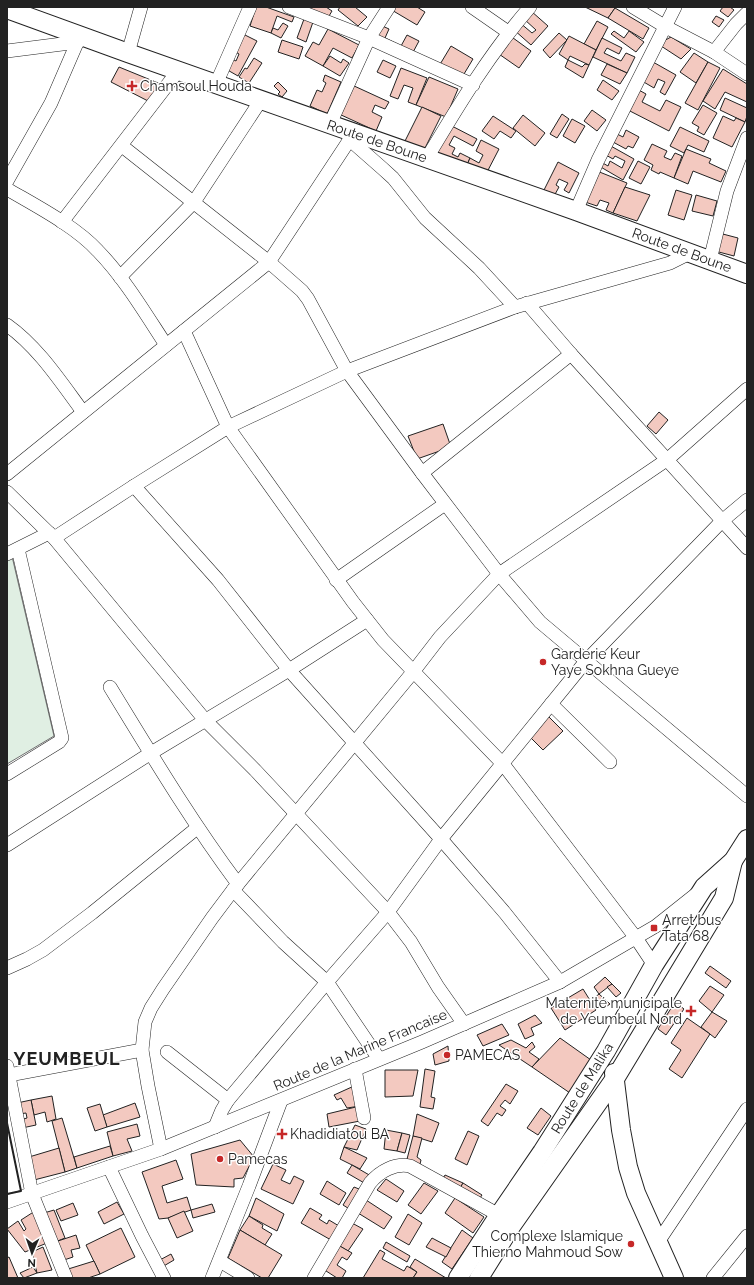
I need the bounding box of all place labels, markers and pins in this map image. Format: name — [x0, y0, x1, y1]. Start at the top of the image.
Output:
place label: Chamsoul Houda — [140, 78, 252, 94]
marker: Chamsoul Houda — [127, 81, 137, 91]
place label: Garderie Keur Yaye Sokhna Gueye — [551, 646, 679, 678]
marker: Garderie Keur Yaye Sokhna Gueye — [538, 657, 548, 667]
place label: Arret bus Tata 68 — [662, 912, 721, 944]
marker: Arret bus Tata 68 — [649, 923, 659, 933]
place label: Maternité municipale de Yeumbeul Nord — [546, 995, 682, 1027]
marker: Maternité municipale de Yeumbeul Nord — [685, 1005, 697, 1017]
place label: PAMECAS — [455, 1047, 521, 1063]
marker: PAMECAS — [442, 1050, 452, 1060]
place label: Khadidiatou BA — [290, 1126, 390, 1142]
marker: Khadidiatou BA — [277, 1129, 287, 1139]
place label: Pamecas — [228, 1151, 288, 1167]
marker: Pamecas — [215, 1154, 225, 1164]
place label: Complexe Islamique Thierno Mahmoud Sow — [472, 1228, 624, 1260]
marker: Complexe Islamique Thierno Mahmoud Sow — [626, 1239, 636, 1249]

